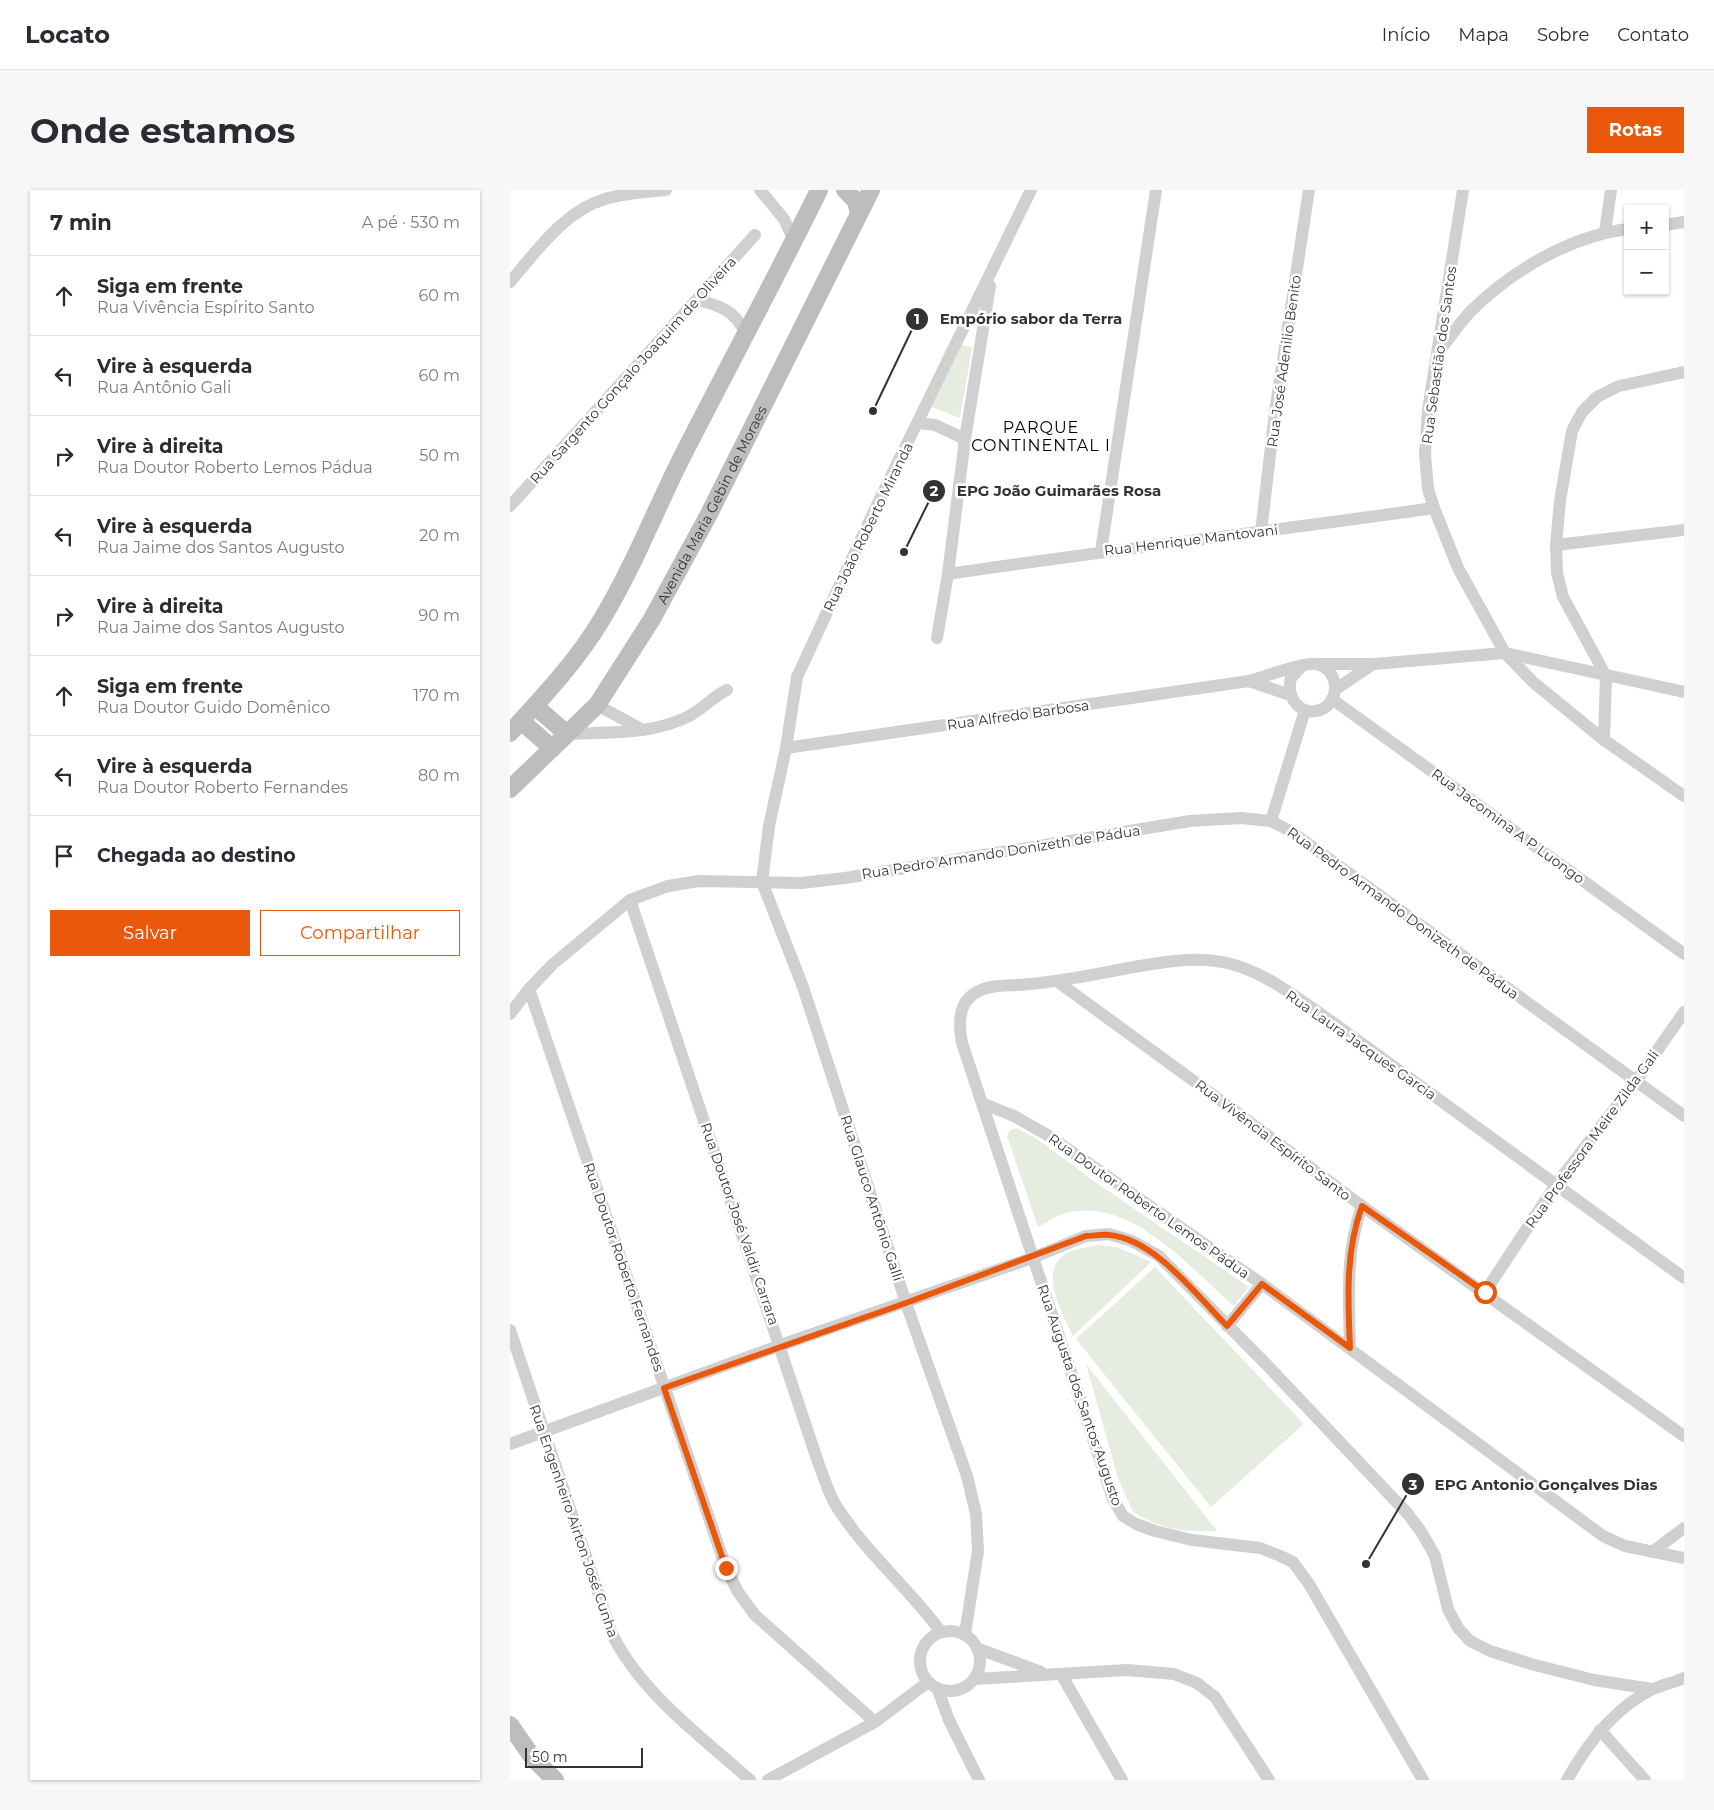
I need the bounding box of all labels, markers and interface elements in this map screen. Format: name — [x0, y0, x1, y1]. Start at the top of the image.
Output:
text: Locato — [25, 20, 110, 49]
text: Início — [1382, 24, 1430, 46]
text: Mapa — [1458, 24, 1509, 46]
text: Sobre — [1537, 24, 1589, 46]
text: Contato — [1617, 24, 1689, 46]
button: Rotas — [1587, 107, 1684, 153]
text: Onde estamos — [30, 109, 295, 152]
map controls — [1624, 205, 1669, 295]
button: + — [1624, 205, 1669, 250]
text: 7 min — [50, 210, 112, 235]
text: A pé · 530 m — [362, 213, 460, 232]
button: − — [1624, 250, 1669, 295]
street label: Rua Sargento Gonçalo Joaquim de Oliveira — [526, 253, 740, 487]
street label: Rua Sebastião dos Santos — [1418, 265, 1460, 445]
street label: Rua José Adenilio Benito — [1263, 274, 1305, 448]
text: Siga em frente — [97, 275, 243, 298]
icon: ahead — [50, 282, 78, 310]
text: 60 m — [418, 286, 460, 305]
text: Rua Vivência Espírito Santo — [97, 298, 315, 317]
callout: Empório sabor da Terra — [905, 304, 1132, 334]
text: 1 — [914, 309, 920, 328]
text: Empório sabor da Terra — [940, 309, 1122, 328]
text: Vire à esquerda — [97, 355, 252, 378]
icon: left — [50, 362, 78, 390]
text: 60 m — [418, 366, 460, 385]
text: Rua Antônio Gali — [97, 378, 231, 397]
street label: Avenida Maria Gebin de Moraes — [653, 402, 771, 607]
district label: PARQUE CONTINENTAL I — [971, 418, 1111, 455]
text: Vire à direita — [97, 435, 224, 458]
street label: Rua João Roberto Miranda — [819, 439, 917, 615]
icon: right — [50, 442, 78, 470]
text: 50 m — [419, 446, 460, 465]
text: Rua Doutor Roberto Lemos Pádua — [97, 458, 373, 477]
callout: EPG João Guimarães Rosa — [922, 476, 1171, 506]
text: 2 — [930, 481, 939, 500]
text: EPG João Guimarães Rosa — [957, 481, 1161, 500]
text: Vire à esquerda — [97, 515, 252, 538]
street label: Rua Henrique Mantovani — [1103, 520, 1279, 560]
icon: left — [50, 522, 78, 550]
text: 20 m — [419, 526, 460, 545]
text: Rua Jaime dos Santos Augusto — [97, 538, 345, 557]
text: Vire à direita — [97, 595, 224, 618]
icon: right — [50, 602, 78, 630]
text: 90 m — [418, 606, 460, 625]
text: Rua Jaime dos Santos Augusto — [97, 618, 345, 637]
text: Siga em frente — [97, 675, 243, 698]
icon: ahead — [50, 682, 78, 710]
text: 170 m — [413, 686, 460, 705]
street label: Rua Alfredo Barbosa — [946, 696, 1090, 734]
text: Rua Doutor Guido Domênico — [97, 698, 330, 717]
text: Vire à esquerda — [97, 755, 252, 778]
icon: left — [50, 762, 78, 790]
street label: Rua Jacomina A P Luongo — [1428, 764, 1588, 888]
text: 80 m — [418, 766, 460, 785]
text: Rua Doutor Roberto Fernandes — [97, 778, 348, 797]
street label: Rua Pedro Armando Donizeth de Pádua — [860, 821, 1142, 883]
street label: Rua Pedro Armando Donizeth de Pádua — [1284, 823, 1522, 1003]
icon: arrive — [50, 842, 78, 870]
text: Chegada ao destino — [97, 844, 296, 867]
button: Salvar — [50, 910, 250, 956]
button: Compartilhar — [260, 910, 460, 956]
street label: Rua Laura Jacques Garcia — [1282, 986, 1440, 1104]
street label: Rua Professora Meire Zilda Gali — [1521, 1046, 1663, 1232]
street label: Rua Vivência Espírito Santo — [1192, 1076, 1355, 1205]
street label: Rua Glauco Antônio Galli — [837, 1113, 907, 1283]
street label: Rua Doutor José Valdir Carrara — [697, 1120, 783, 1328]
street label: Rua Doutor Roberto Lemos Pádua — [1045, 1129, 1253, 1283]
street label: Rua Doutor Roberto Fernandes — [580, 1160, 668, 1374]
route start — [1474, 1281, 1497, 1304]
street label: Rua Augusta dos Santos Augusto — [1034, 1282, 1127, 1508]
street label: Rua Engenheiro Airton José Cunha — [526, 1402, 622, 1640]
callout: EPG Antonio Gonçalves Dias — [1400, 1469, 1668, 1499]
text: 3 — [1408, 1475, 1418, 1494]
text: EPG Antonio Gonçalves Dias — [1435, 1475, 1657, 1494]
route end — [715, 1557, 738, 1580]
scale bar — [525, 1745, 642, 1768]
text: 50 m — [532, 1748, 568, 1766]

